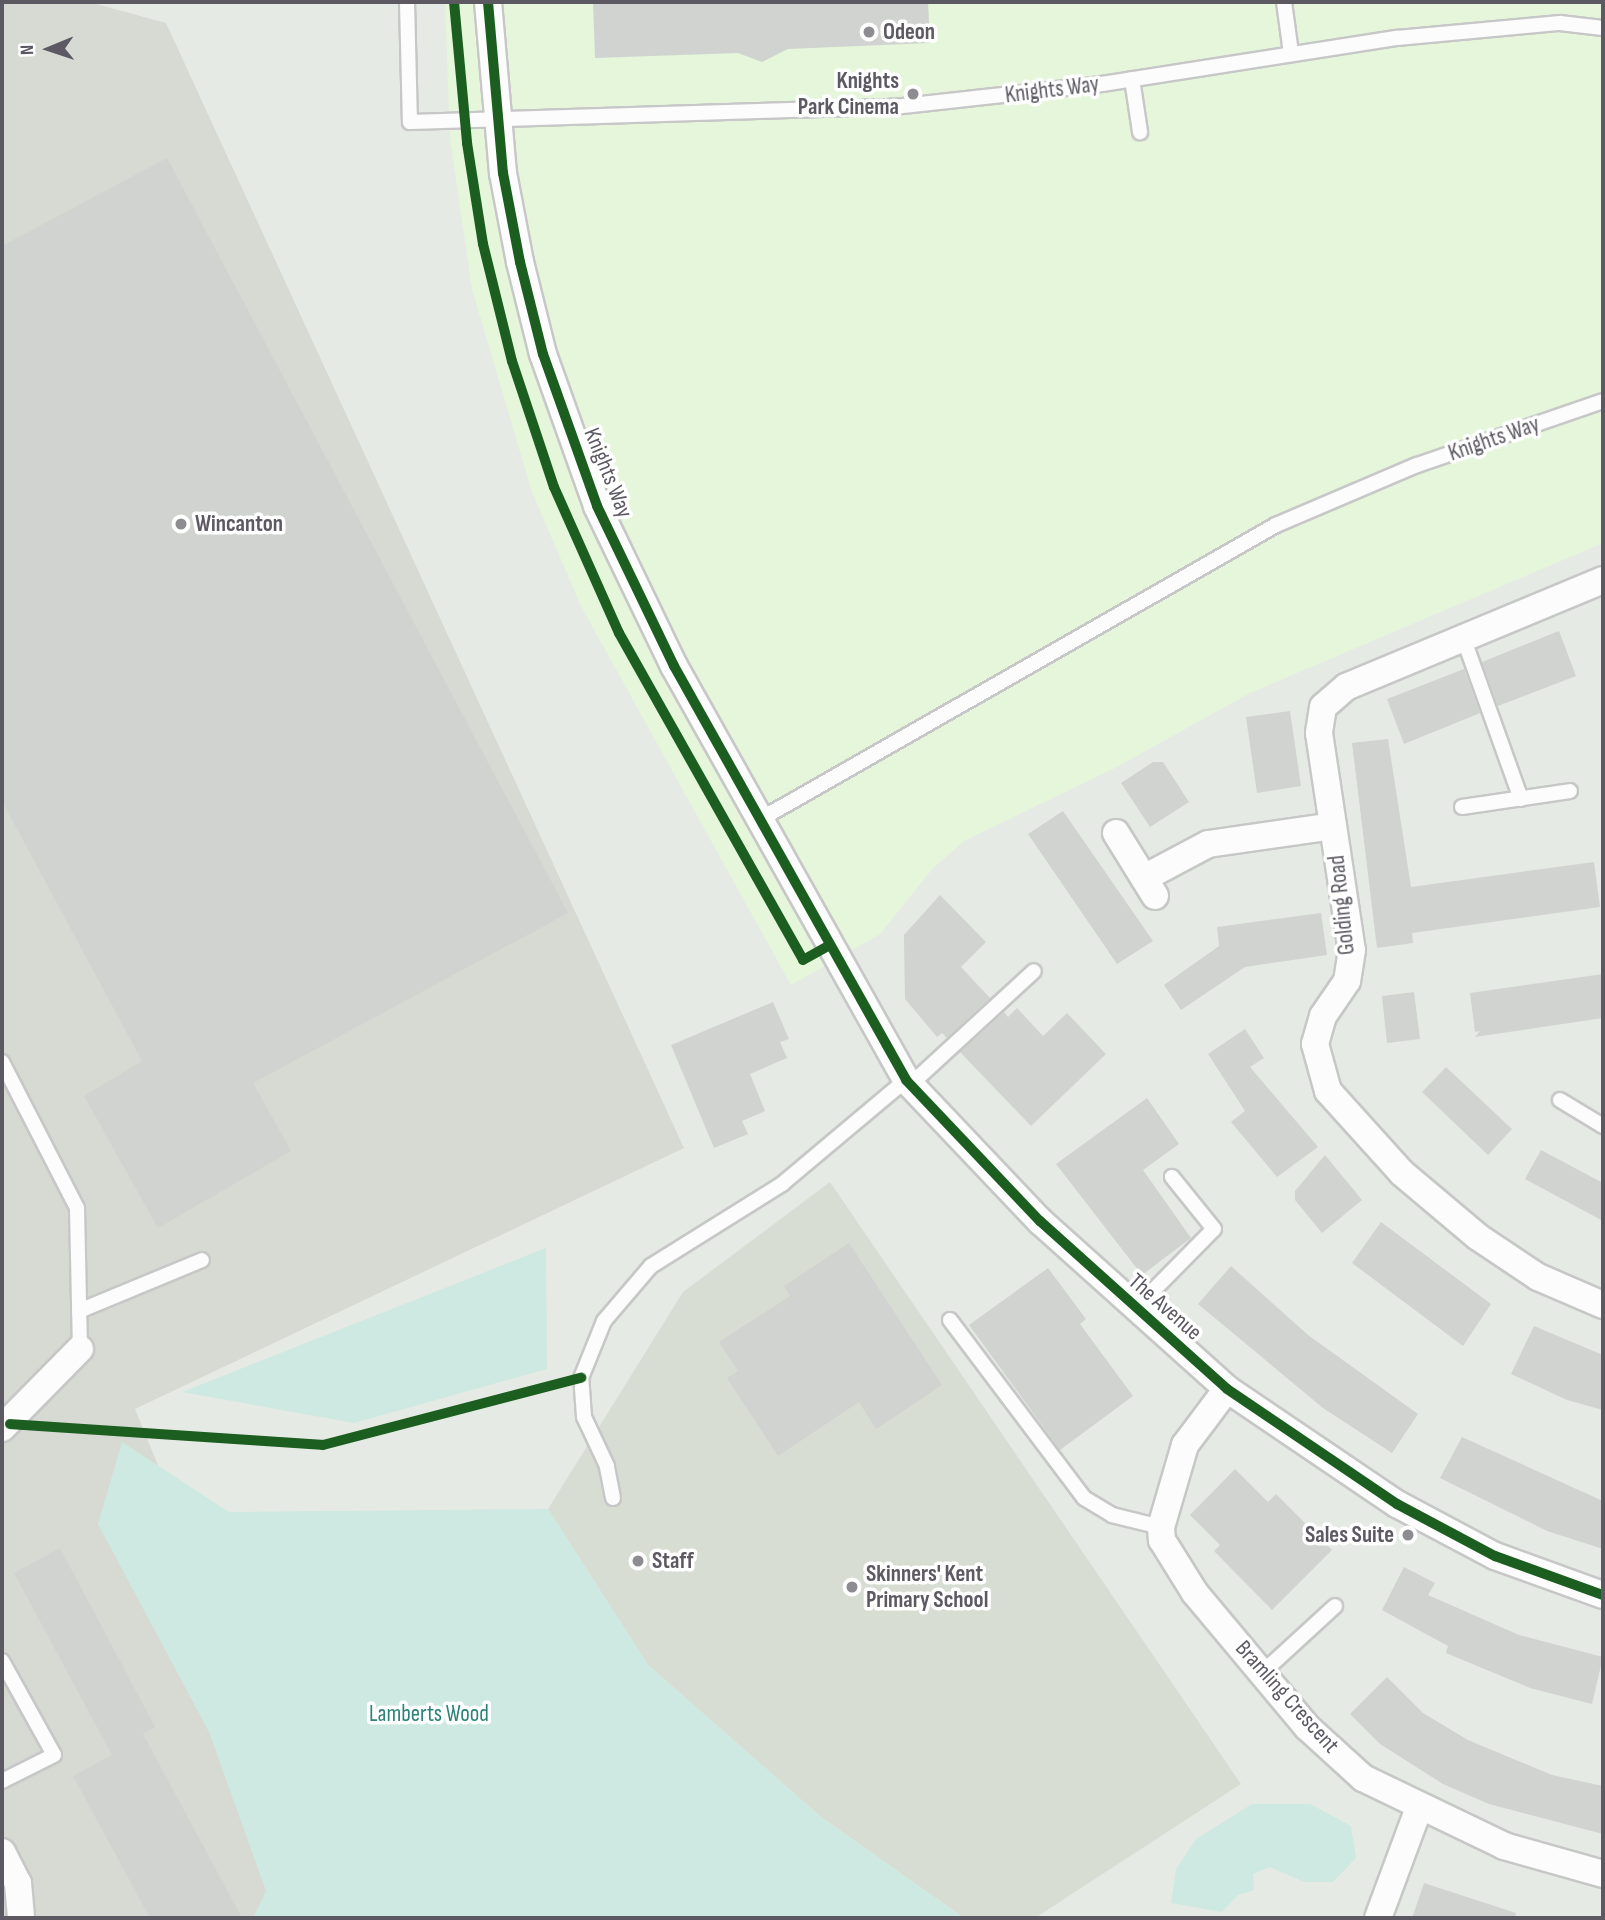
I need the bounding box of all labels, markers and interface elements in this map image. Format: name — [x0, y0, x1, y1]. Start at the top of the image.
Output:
north arrow — [14, 14, 84, 84]
place label: Odeon — [883, 18, 935, 46]
marker: Odeon — [861, 24, 877, 40]
text: N — [16, 44, 39, 55]
place label: Knights Park Cinema — [798, 67, 899, 121]
street label: Knights Way — [1004, 71, 1100, 109]
marker: Knights Park Cinema — [905, 86, 921, 102]
street label: Knights Way — [1445, 411, 1543, 467]
street label: Knights Way — [578, 424, 638, 522]
place label: Wincanton — [195, 510, 283, 538]
marker: Wincanton — [173, 516, 189, 532]
street label: Golding Road — [1323, 854, 1361, 956]
street label: The Avenue — [1123, 1268, 1207, 1346]
place label: Sales Suite — [1305, 1521, 1394, 1549]
marker: Sales Suite — [1400, 1527, 1416, 1543]
place label: Staff — [652, 1547, 694, 1575]
marker: Staff — [630, 1553, 646, 1569]
place label: Skinners' Kent Primary School — [866, 1560, 988, 1614]
marker: Skinners' Kent Primary School — [844, 1579, 860, 1595]
street label: Bramling Crescent — [1229, 1635, 1345, 1759]
park label: Lamberts Wood — [369, 1700, 489, 1728]

